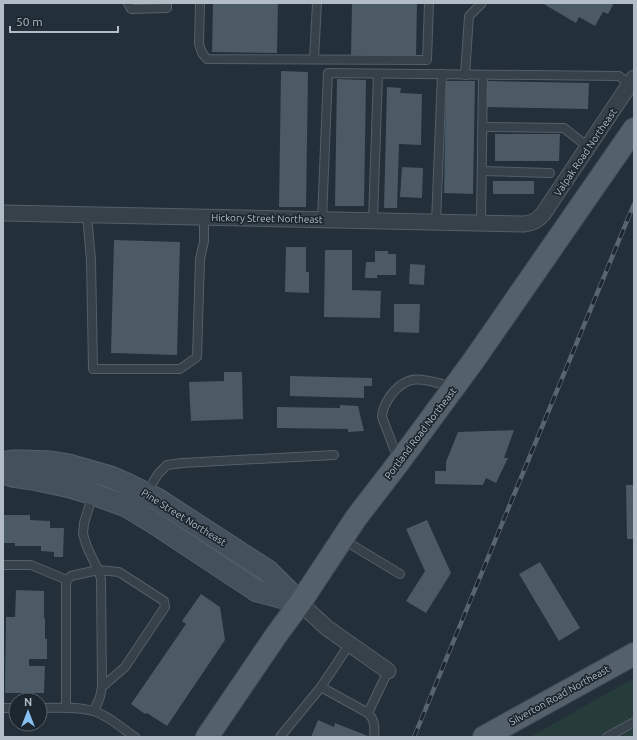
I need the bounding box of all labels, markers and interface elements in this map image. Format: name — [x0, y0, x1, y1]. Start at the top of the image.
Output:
scale bar — [10, 8, 118, 34]
text: 50 m — [16, 15, 43, 28]
street label: Valpak Road Northeast — [552, 106, 619, 198]
street label: Hickory Street Northeast — [211, 212, 323, 225]
street label: Portland Road Northeast — [382, 385, 458, 481]
street label: Pine Street Northeast — [139, 487, 228, 548]
street label: Silverton Road Northeast — [507, 663, 611, 728]
north arrow — [8, 692, 48, 732]
text: N — [24, 696, 32, 708]

